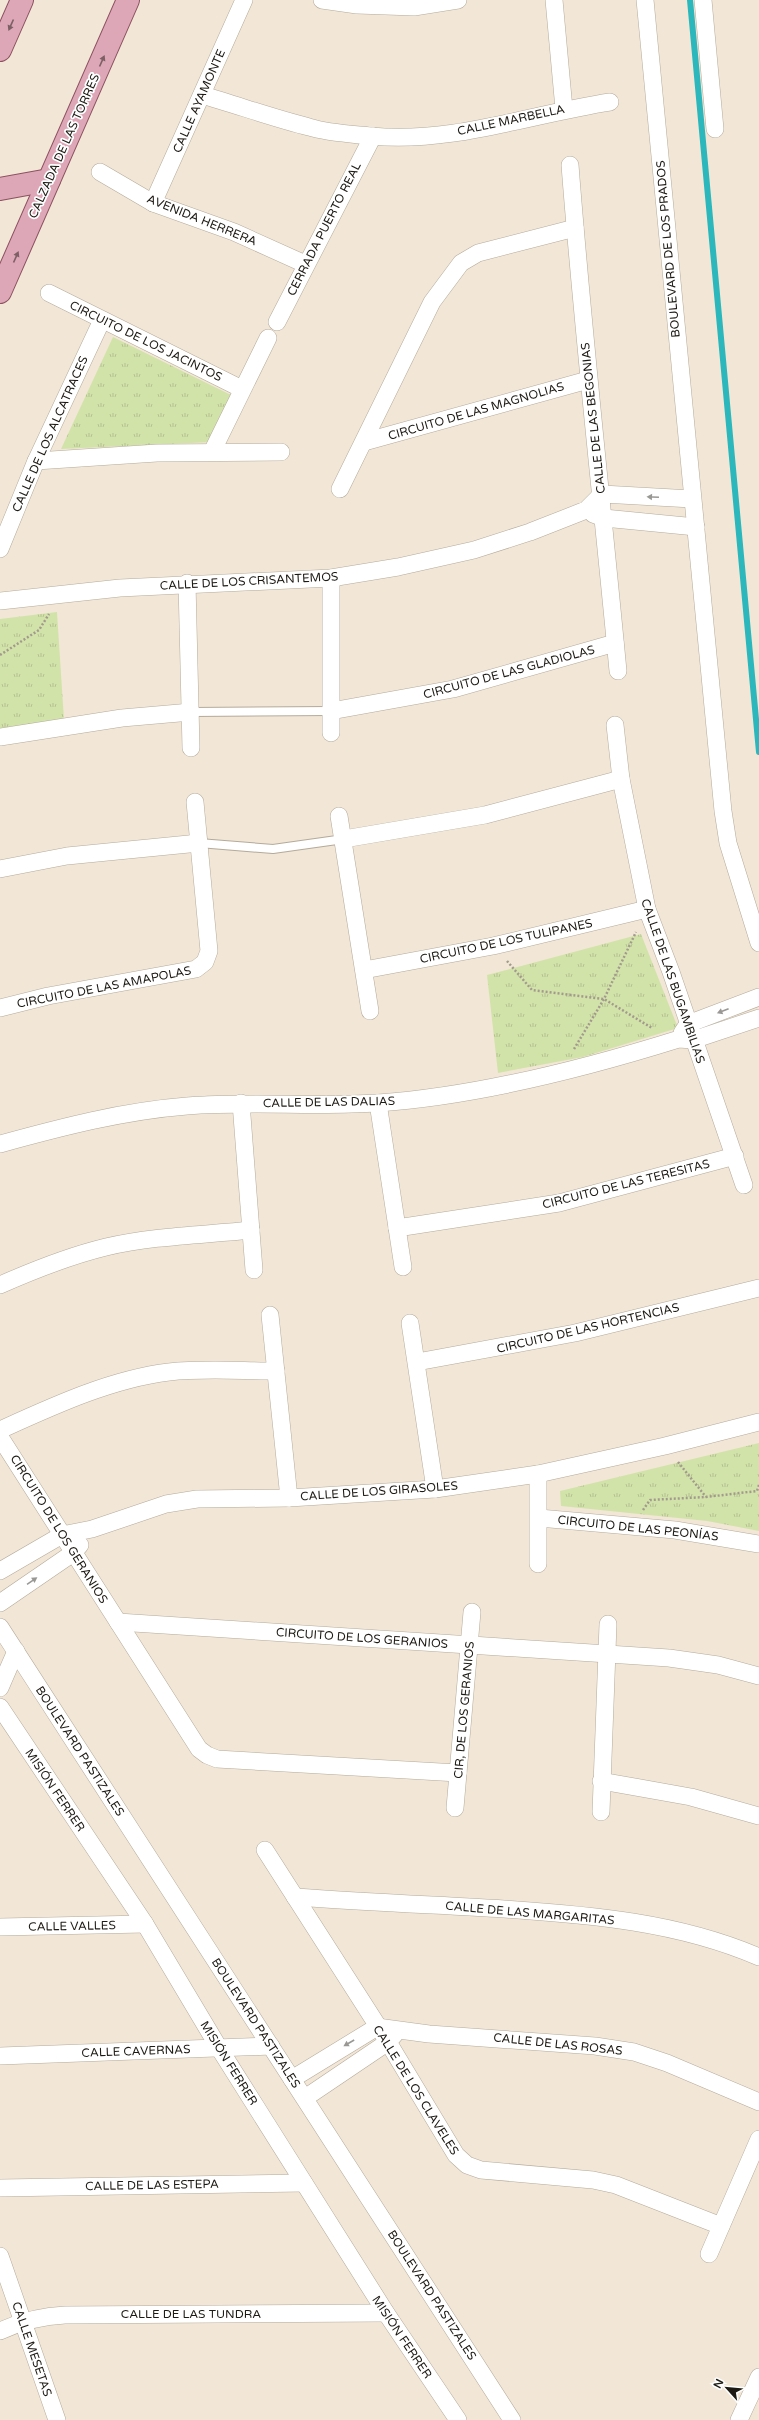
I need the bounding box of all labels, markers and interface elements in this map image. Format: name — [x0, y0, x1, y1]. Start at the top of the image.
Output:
one-way arrow — [8, 19, 14, 30]
street label: CALLE AYAMONTE — [170, 47, 228, 155]
one-way arrow — [99, 54, 105, 66]
street label: CALZADA DE LAS TORRES — [26, 72, 102, 220]
street label: CALLE MARBELLA — [456, 102, 566, 138]
street label: CERRADA PUERTO REAL — [284, 160, 364, 298]
street label: BOULEVARD DE LOS PRADOS — [653, 160, 683, 338]
street label: AVENIDA HERRERA — [145, 192, 259, 248]
one-way arrow — [13, 250, 19, 262]
street label: CIRCUITO DE LOS JACINTOS — [67, 298, 225, 384]
street label: CALLE DE LAS BEGONIAS — [578, 342, 608, 494]
street label: CALLE DE LOS ALCATRACES — [9, 354, 91, 514]
street label: CIRCUITO DE LAS MAGNOLIAS — [386, 379, 566, 443]
one-way arrow — [647, 493, 659, 500]
street label: CALLE DE LOS CRISANTEMOS — [159, 569, 339, 593]
street label: CIRCUITO DE LAS GLADIOLAS — [422, 642, 596, 702]
street label: CALLE DE LAS BUGAMBILIAS — [638, 897, 708, 1065]
street label: CIRCUITO DE LOS TULIPANES — [419, 916, 593, 966]
street label: CIRCUITO DE LAS AMAPOLAS — [16, 963, 192, 1011]
one-way arrow — [716, 1009, 728, 1015]
street label: CALLE DE LAS DALIAS — [263, 1094, 395, 1110]
street label: CIRCUITO DE LAS TERESITAS — [541, 1156, 711, 1212]
street label: CIRCUITO DE LAS HORTENCIAS — [495, 1300, 681, 1356]
street label: CIRCUITO DE LOS GERANIOS — [7, 1452, 111, 1606]
street label: CALLE DE LOS GIRASOLES — [300, 1479, 458, 1503]
street label: CIRCUITO DE LAS PEONÍAS — [557, 1513, 719, 1543]
one-way arrow — [27, 1577, 37, 1585]
street label: CIRCUITO DE LOS GERANIOS — [276, 1625, 448, 1651]
street label: CIR, DE LOS GERANIOS — [451, 1641, 477, 1779]
street label: BOULEVARD PASTIZALES — [33, 1683, 127, 1819]
street label: MISIÓN FERRER — [22, 1746, 88, 1834]
street label: CALLE DE LAS MARGARITAS — [445, 1899, 615, 1927]
street label: CALLE VALLES — [28, 1918, 116, 1934]
street label: BOULEVARD PASTIZALES — [209, 1955, 303, 2091]
street label: MISIÓN FERRER — [197, 2018, 261, 2108]
street label: CALLE DE LOS CLAVELES — [370, 2023, 462, 2157]
street label: CALLE DE LAS ROSAS — [493, 2030, 623, 2058]
one-way arrow — [343, 2039, 355, 2046]
street label: CALLE CAVERNAS — [81, 2042, 191, 2060]
street label: CALLE DE LAS ESTEPA — [85, 2177, 219, 2193]
street label: BOULEVARD PASTIZALES — [385, 2227, 479, 2363]
street label: MISIÓN FERRER — [369, 2293, 435, 2381]
street label: CALLE MESETAS — [9, 2300, 55, 2398]
street label: CALLE DE LAS TUNDRA — [121, 2307, 261, 2321]
north arrow — [707, 2368, 747, 2408]
text: N — [711, 2377, 726, 2391]

